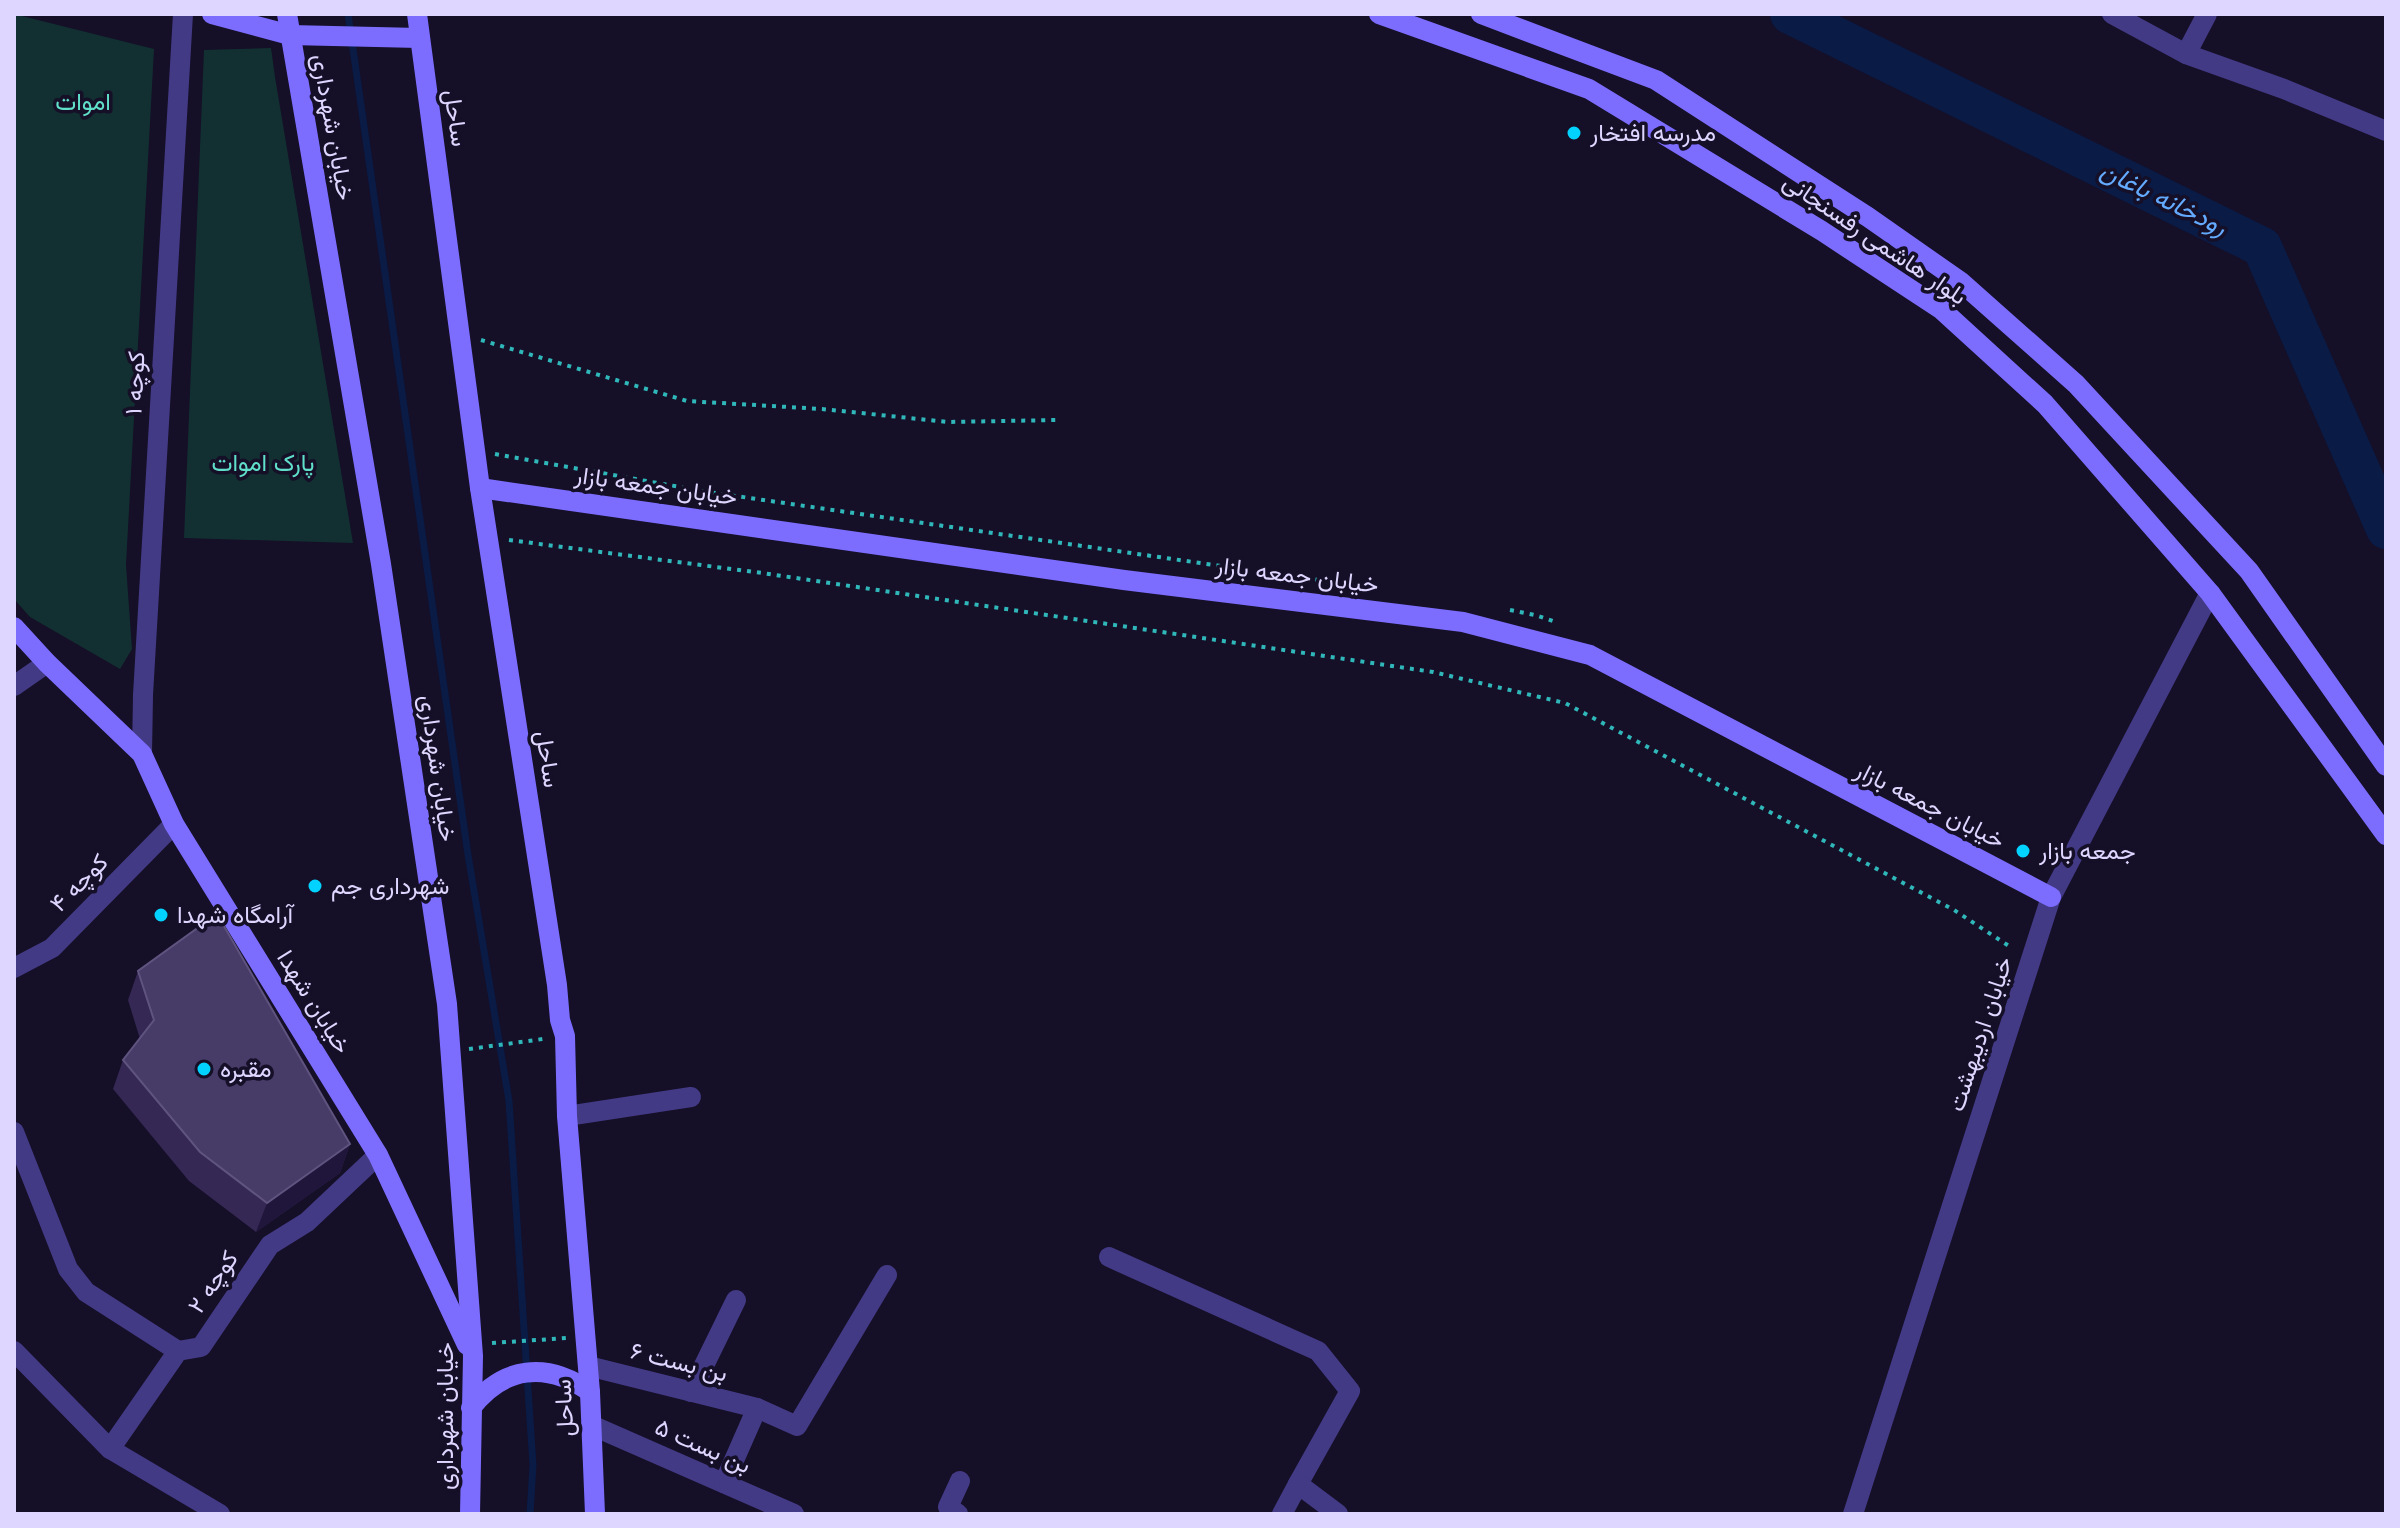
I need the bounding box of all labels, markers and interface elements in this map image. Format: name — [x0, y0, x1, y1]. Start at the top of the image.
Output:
street label: خیابان شهرداری — [305, 52, 361, 202]
park label: اموات — [55, 87, 111, 117]
street label: ساحل — [438, 88, 475, 148]
place label: مدرسه افتخار — [1589, 118, 1716, 148]
marker: مدرسه افتخار — [1565, 124, 1583, 142]
water label: رودخانه باغان — [2095, 154, 2233, 243]
street label: بلوار هاشمی رفسنجانی — [1777, 166, 1973, 312]
street label: کوچه ۱ — [118, 350, 153, 416]
park label: پارک اموات — [211, 448, 315, 479]
street label: خیابان جمعه بازار — [572, 460, 739, 512]
street label: خیابان جمعه بازار — [1213, 550, 1380, 600]
street label: خیابان شهرداری — [413, 693, 463, 843]
street label: ساحل — [530, 728, 567, 790]
street label: خیابان جمعه بازار — [1849, 754, 2010, 856]
place label: جمعه بازار — [2038, 836, 2135, 866]
marker: جمعه بازار — [2014, 842, 2032, 860]
street label: کوچه ۴ — [44, 848, 115, 919]
place label: شهرداری جم — [331, 871, 450, 902]
marker: شهرداری جم — [306, 877, 324, 895]
place label: آرامگاه شهدا — [177, 900, 296, 930]
marker: آرامگاه شهدا — [152, 906, 170, 924]
street label: خیابان شهدا — [270, 945, 358, 1059]
street label: خیابان اردیبهشت — [1941, 953, 2019, 1115]
place label: مقبره — [220, 1054, 272, 1084]
marker: مقبره — [195, 1060, 213, 1078]
street label: کوچه ۲ — [181, 1245, 246, 1320]
street label: بن بست ۶ — [627, 1335, 731, 1388]
street label: خیابان شهرداری — [430, 1342, 460, 1490]
street label: ساحل — [548, 1379, 579, 1437]
street label: بن بست ۵ — [651, 1412, 756, 1479]

